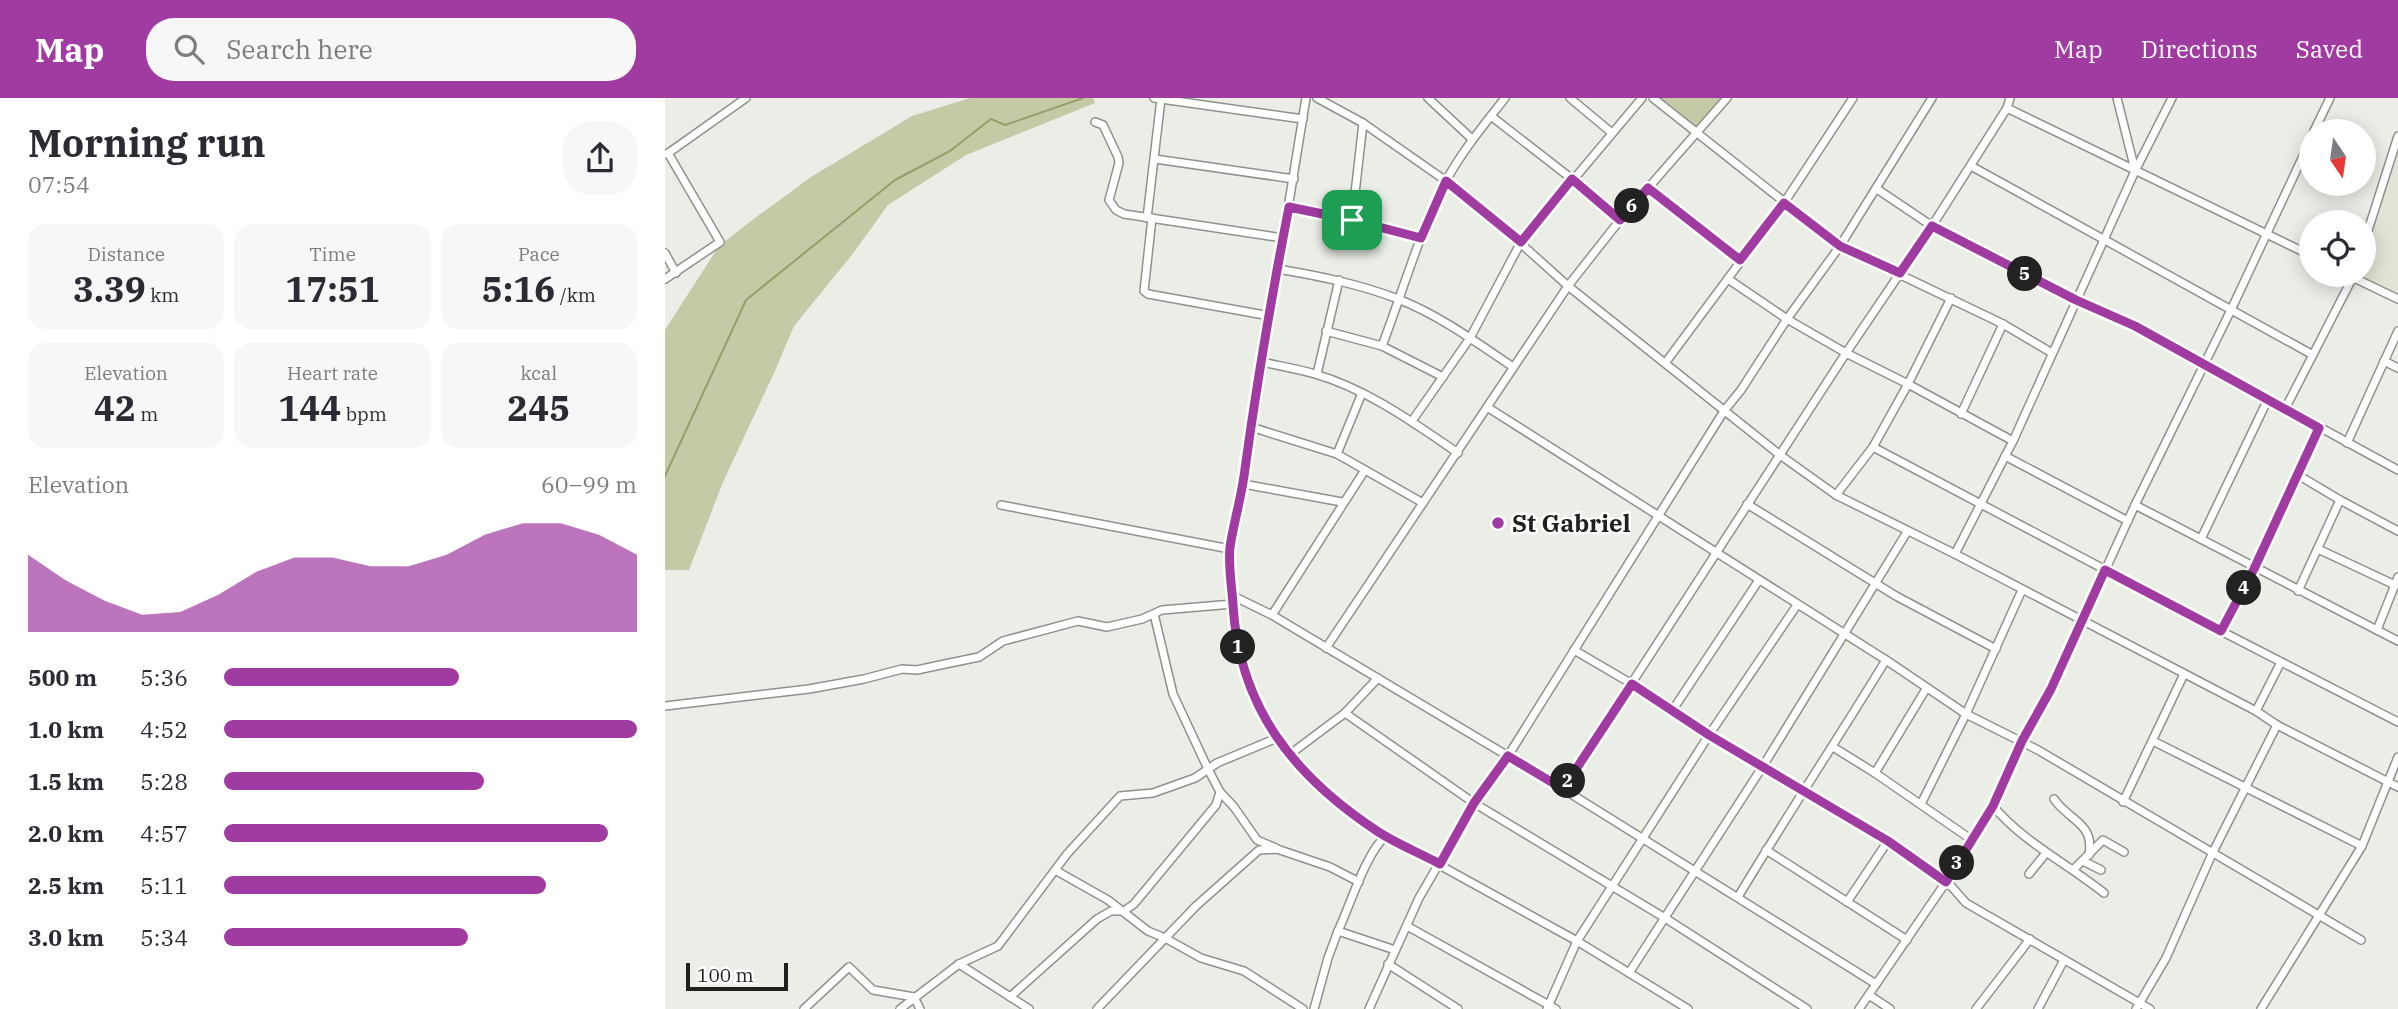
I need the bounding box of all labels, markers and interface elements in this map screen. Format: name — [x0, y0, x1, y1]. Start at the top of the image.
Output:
search box — [146, 18, 636, 81]
text: Map — [35, 28, 104, 71]
icon: search — [170, 30, 208, 68]
text: Search here — [226, 32, 373, 66]
text: Map — [2054, 33, 2103, 65]
text: Directions — [2141, 33, 2258, 65]
text: Saved — [2296, 33, 2363, 65]
text: Morning run — [28, 118, 266, 167]
north arrow — [2299, 119, 2377, 196]
map controls — [2299, 119, 2376, 287]
button: share — [563, 121, 637, 195]
text: 07:54 — [28, 169, 90, 199]
pin: 6 — [1615, 188, 1649, 224]
pin — [1322, 190, 1382, 250]
text: 6 — [1626, 193, 1637, 217]
icon: arrive — [1333, 201, 1371, 239]
button: locate — [2299, 210, 2376, 287]
text: Distance — [87, 242, 165, 266]
text: Time — [309, 242, 356, 266]
text: Pace — [518, 242, 560, 266]
pin: 5 — [2007, 256, 2043, 292]
text: 5 — [2019, 261, 2030, 285]
text: 3.39 — [73, 266, 146, 312]
text: 17:51 — [285, 266, 380, 312]
text: 5:16 — [482, 266, 555, 312]
text: km — [146, 283, 179, 307]
text: /km — [555, 283, 596, 307]
text: Elevation — [84, 361, 168, 385]
text: Heart rate — [287, 361, 378, 385]
text: kcal — [521, 361, 557, 385]
text: 42 — [94, 385, 136, 431]
text: 144 — [278, 385, 341, 431]
text: 245 — [507, 385, 570, 431]
text: m — [136, 402, 158, 426]
text: bpm — [341, 402, 387, 426]
text: Elevation — [28, 469, 129, 499]
text: 60–99 m — [541, 469, 637, 499]
place label: St Gabriel — [1512, 507, 1631, 539]
marker: St Gabriel — [1490, 515, 1506, 531]
pin: 4 — [2227, 570, 2261, 606]
text: 4 — [2238, 575, 2249, 599]
pin: 1 — [1221, 630, 1255, 664]
text: 1 — [1232, 634, 1243, 658]
text: 500 m — [28, 662, 97, 692]
text: 5:36 — [140, 662, 188, 692]
text: 1.0 km — [28, 714, 104, 744]
text: 4:52 — [140, 714, 188, 744]
pin: 2 — [1551, 764, 1585, 798]
text: 1.5 km — [28, 766, 104, 796]
text: 5:28 — [140, 766, 188, 796]
text: 2 — [1562, 768, 1573, 792]
text: 2.0 km — [28, 818, 104, 848]
text: 4:57 — [140, 818, 188, 848]
pin: 3 — [1939, 846, 1975, 880]
text: 3 — [1951, 850, 1962, 874]
text: 2.5 km — [28, 870, 104, 900]
text: 5:11 — [140, 870, 188, 900]
text: 3.0 km — [28, 922, 104, 952]
text: 5:34 — [140, 922, 188, 952]
scale bar — [686, 960, 787, 992]
text: 100 m — [697, 963, 754, 987]

